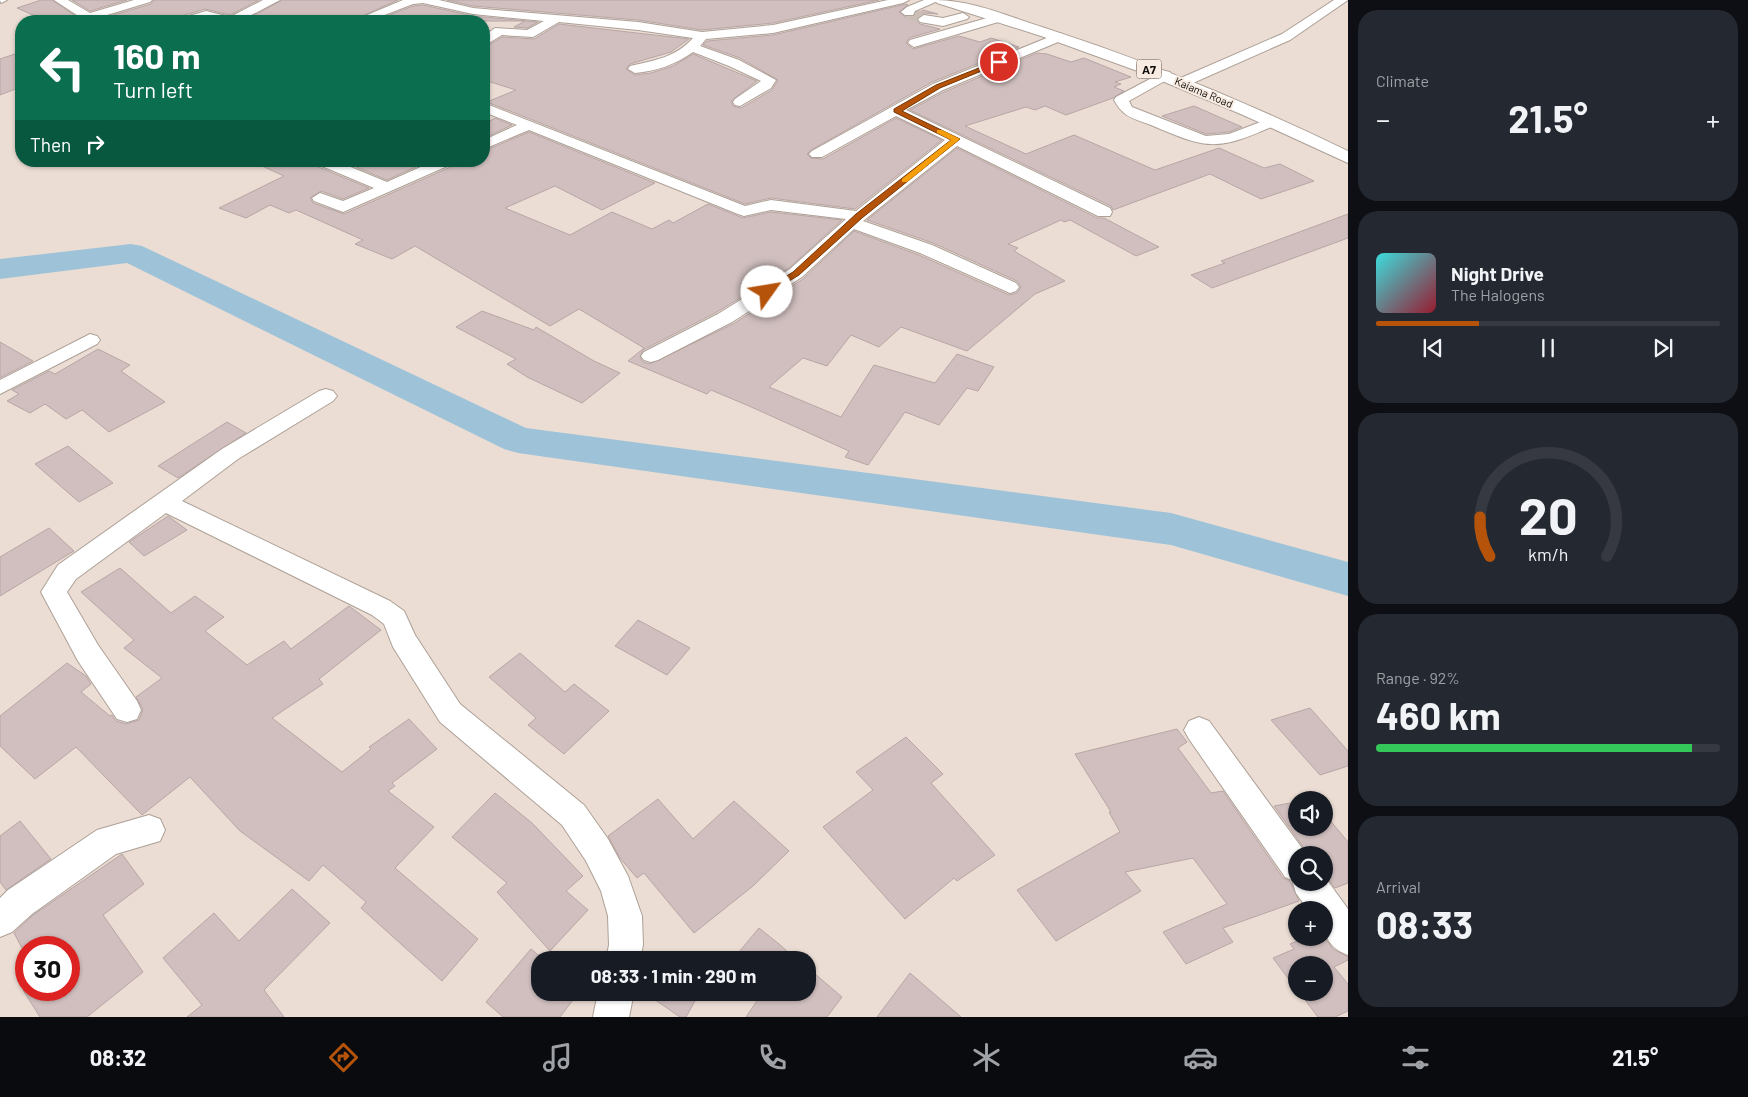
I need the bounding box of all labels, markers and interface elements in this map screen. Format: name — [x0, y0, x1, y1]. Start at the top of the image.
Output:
text: 160 m — [113, 34, 200, 76]
icon: left — [30, 35, 95, 100]
pin — [978, 41, 1020, 83]
icon: arrive — [985, 48, 1013, 76]
road number: A7 — [1136, 60, 1162, 78]
text: Climate — [1376, 71, 1429, 90]
street label: Kaiama Road — [1173, 74, 1235, 110]
text: Turn left — [113, 76, 193, 102]
text: 21.5° — [1508, 95, 1588, 141]
text: − — [1376, 102, 1390, 136]
text: + — [1706, 102, 1720, 136]
icon: right — [81, 130, 109, 158]
text: Then — [30, 133, 71, 156]
text: Night Drive — [1451, 262, 1544, 285]
position arrow — [740, 265, 792, 317]
text: The Halogens — [1451, 285, 1545, 304]
icon: previous — [1419, 334, 1447, 362]
icon: pause — [1534, 334, 1562, 362]
icon: next — [1649, 334, 1677, 362]
text: 20 — [1519, 483, 1577, 545]
text: km/h — [1528, 543, 1568, 565]
text: Range · 92% — [1376, 668, 1460, 687]
text: 460 km — [1376, 692, 1501, 738]
map controls — [1288, 791, 1333, 1001]
button: sound — [1288, 791, 1333, 836]
button: search — [1288, 846, 1333, 891]
text: Arrival — [1376, 877, 1421, 896]
button: + — [1288, 901, 1333, 946]
text: 08:33 — [1376, 901, 1473, 947]
speed limit sign: 30 — [15, 936, 80, 1001]
button: − — [1288, 956, 1333, 1001]
text: 08:33 · 1 min · 290 m — [591, 964, 756, 987]
icon: directions — [326, 1040, 361, 1075]
icon: music — [540, 1040, 575, 1075]
icon: phone — [755, 1040, 790, 1075]
icon: climate — [969, 1040, 1004, 1075]
icon: car — [1183, 1040, 1218, 1075]
icon: filters — [1398, 1040, 1433, 1075]
text: 08:32 — [90, 1044, 146, 1070]
text: 21.5° — [1612, 1044, 1658, 1070]

